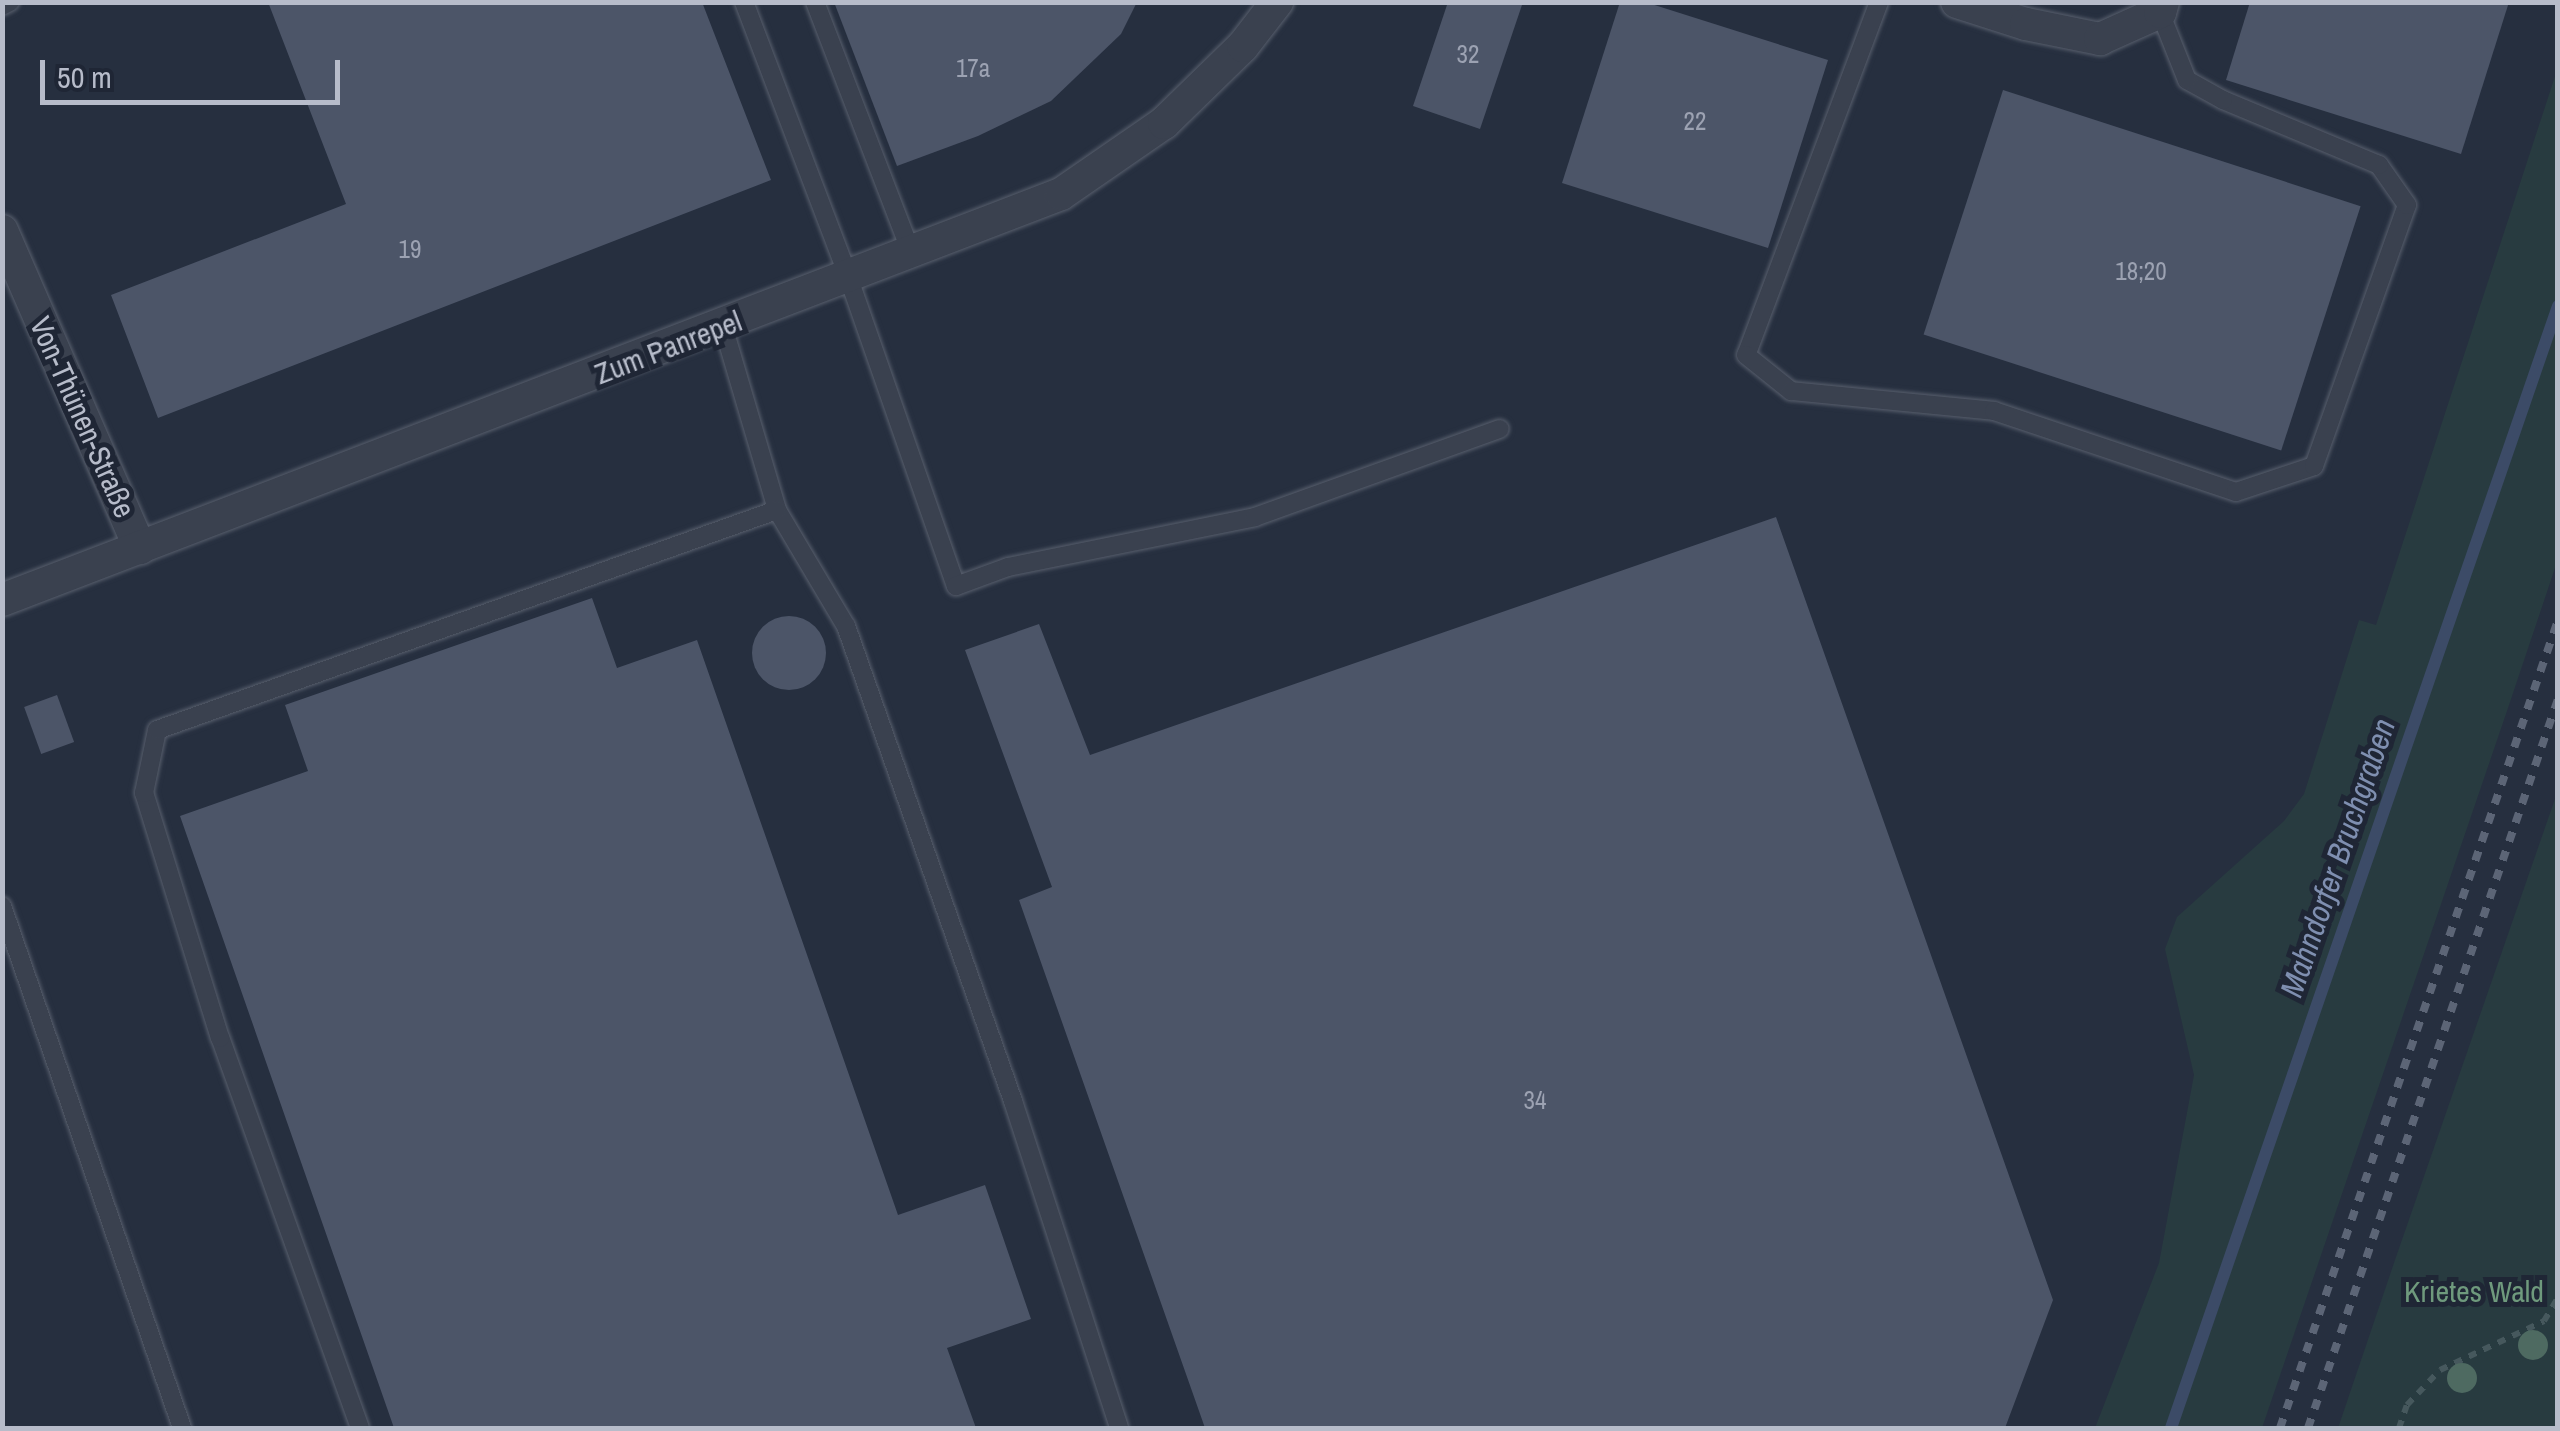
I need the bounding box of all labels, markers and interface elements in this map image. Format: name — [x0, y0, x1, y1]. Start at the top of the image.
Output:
house number: 32 — [1457, 39, 1479, 69]
scale bar — [45, 40, 345, 102]
house number: 17a — [956, 53, 990, 83]
text: 50 m — [57, 57, 112, 97]
house number: 22 — [1684, 106, 1706, 136]
house number: 19 — [399, 234, 421, 264]
house number: 18;20 — [2115, 256, 2167, 286]
street label: Zum Panrepel — [589, 303, 747, 391]
street label: Von-Thünen-Straße — [23, 311, 143, 523]
water label: Mahndorfer Bruchgraben — [2272, 714, 2404, 1002]
house number: 34 — [1524, 1085, 1546, 1115]
park label: Krietes Wald — [2404, 1273, 2544, 1309]

